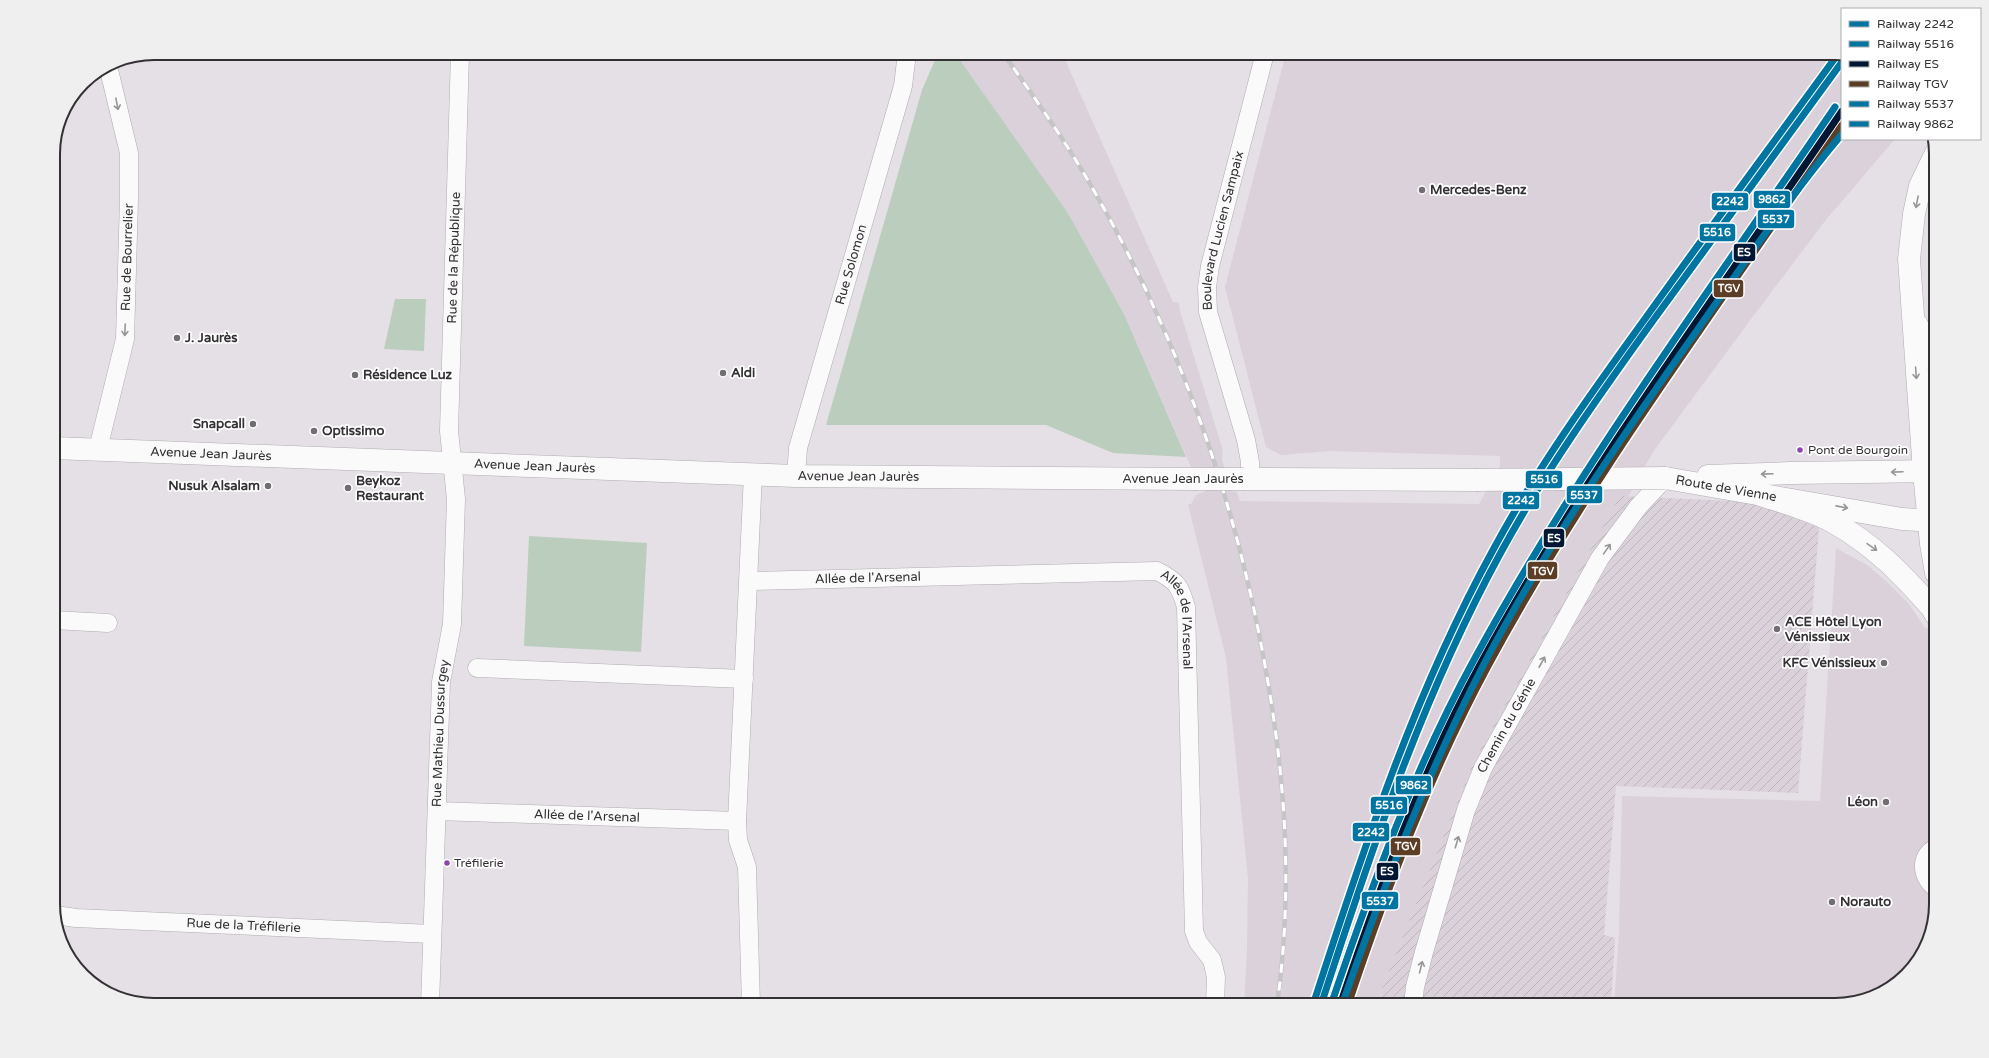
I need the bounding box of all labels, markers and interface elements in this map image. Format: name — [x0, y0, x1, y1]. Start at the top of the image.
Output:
legend — [1841, 8, 1981, 140]
text: Railway 2242 — [1877, 17, 1954, 31]
text: Railway 5516 — [1877, 37, 1954, 51]
text: Railway ES — [1877, 57, 1939, 71]
text: Railway TGV — [1877, 77, 1949, 91]
one-way arrow — [113, 97, 121, 110]
text: Railway 5537 — [1877, 97, 1954, 111]
text: Railway 9862 — [1877, 117, 1954, 131]
street label: Boulevard Lucien Sampaix — [1199, 149, 1247, 311]
place label: Mercedes-Benz — [1430, 182, 1527, 198]
marker: Mercedes-Benz — [1417, 185, 1427, 195]
line badge: 9862 — [1753, 190, 1791, 209]
street label: Rue de la République — [444, 192, 464, 324]
line badge: 2242 — [1711, 192, 1749, 211]
text: 9862 — [1758, 193, 1786, 206]
text: 2242 — [1716, 195, 1744, 208]
one-way arrow — [1912, 195, 1920, 208]
street label: Rue de Bourrelier — [118, 203, 137, 311]
line badge: 5537 — [1757, 209, 1795, 229]
text: 5537 — [1762, 213, 1790, 226]
street label: Rue Solomon — [832, 223, 870, 307]
line badge: 5516 — [1699, 223, 1736, 242]
text: 5516 — [1703, 226, 1731, 239]
line badge: ES — [1733, 243, 1756, 262]
text: ES — [1737, 246, 1751, 259]
line badge: TGV — [1713, 279, 1744, 298]
text: TGV — [1717, 282, 1741, 295]
one-way arrow — [121, 323, 129, 336]
place label: J. Jaurès — [184, 330, 237, 346]
marker: J. Jaurès — [172, 333, 182, 343]
place label: Aldi — [731, 365, 755, 381]
one-way arrow — [1913, 366, 1920, 379]
place label: Résidence Luz — [363, 367, 453, 383]
marker: Aldi — [718, 368, 728, 378]
marker: Résidence Luz — [350, 370, 360, 380]
place label: Snapcall — [193, 416, 245, 432]
marker: Snapcall — [248, 419, 258, 429]
place label: Optissimo — [322, 423, 384, 439]
marker: Optissimo — [309, 426, 319, 436]
place label: Pont de Bourgoin — [1808, 443, 1908, 457]
street label: Avenue Jean Jaurès — [150, 444, 272, 464]
marker: Pont de Bourgoin — [1795, 445, 1805, 455]
street label: Avenue Jean Jaurès — [474, 456, 596, 476]
street label: Avenue Jean Jaurès — [798, 468, 919, 485]
one-way arrow — [1891, 468, 1904, 476]
line badge: 5516 — [1525, 470, 1563, 489]
one-way arrow — [1761, 470, 1774, 478]
street label: Avenue Jean Jaurès — [1122, 471, 1244, 487]
street label: Route de Vienne — [1674, 472, 1778, 505]
place label: Beykoz Restaurant — [356, 473, 424, 504]
text: 5516 — [1530, 473, 1558, 486]
place label: Nusuk Alsalam — [168, 478, 260, 494]
marker: Nusuk Alsalam — [263, 481, 273, 491]
marker: Beykoz Restaurant — [343, 483, 353, 493]
line badge: 5537 — [1566, 485, 1603, 504]
text: 5537 — [1570, 489, 1598, 502]
line badge: 2242 — [1502, 491, 1540, 510]
text: 2242 — [1507, 494, 1535, 507]
one-way arrow — [1835, 504, 1848, 512]
line badge: ES — [1543, 528, 1565, 548]
text: ES — [1547, 532, 1561, 545]
one-way arrow — [1866, 543, 1877, 551]
one-way arrow — [1603, 544, 1611, 555]
line badge: TGV — [1527, 561, 1558, 580]
text: TGV — [1531, 565, 1555, 578]
street label: Allée de l'Arsenal — [1157, 566, 1196, 670]
street label: Allée de l'Arsenal — [815, 569, 921, 587]
place label: ACE Hôtel Lyon Vénissieux — [1785, 614, 1882, 645]
marker: ACE Hôtel Lyon Vénissieux — [1772, 624, 1782, 634]
place label: KFC Vénissieux — [1783, 655, 1876, 671]
one-way arrow — [1539, 656, 1547, 668]
street label: Rue Mathieu Dussurgey — [429, 658, 453, 807]
marker: KFC Vénissieux — [1879, 658, 1889, 668]
street label: Chemin du Génie — [1474, 676, 1539, 775]
line badge: 9862 — [1395, 775, 1432, 795]
text: 9862 — [1400, 779, 1428, 792]
place label: Léon — [1847, 794, 1878, 810]
line badge: 5516 — [1370, 796, 1408, 815]
marker: Léon — [1881, 797, 1891, 807]
text: 5516 — [1375, 799, 1403, 812]
street label: Allée de l'Arsenal — [534, 806, 640, 826]
line badge: 2242 — [1352, 822, 1390, 842]
text: 2242 — [1357, 826, 1385, 839]
one-way arrow — [1454, 836, 1461, 849]
line badge: TGV — [1390, 837, 1421, 856]
text: TGV — [1394, 840, 1418, 853]
place label: Tréfilerie — [454, 856, 504, 870]
marker: Tréfilerie — [442, 858, 452, 868]
line badge: ES — [1376, 862, 1399, 881]
text: ES — [1380, 865, 1394, 878]
line badge: 5537 — [1361, 891, 1399, 910]
place label: Norauto — [1840, 894, 1891, 910]
text: 5537 — [1366, 895, 1394, 908]
marker: Norauto — [1827, 897, 1837, 907]
street label: Rue de la Tréfilerie — [186, 915, 301, 936]
one-way arrow — [1417, 961, 1425, 974]

